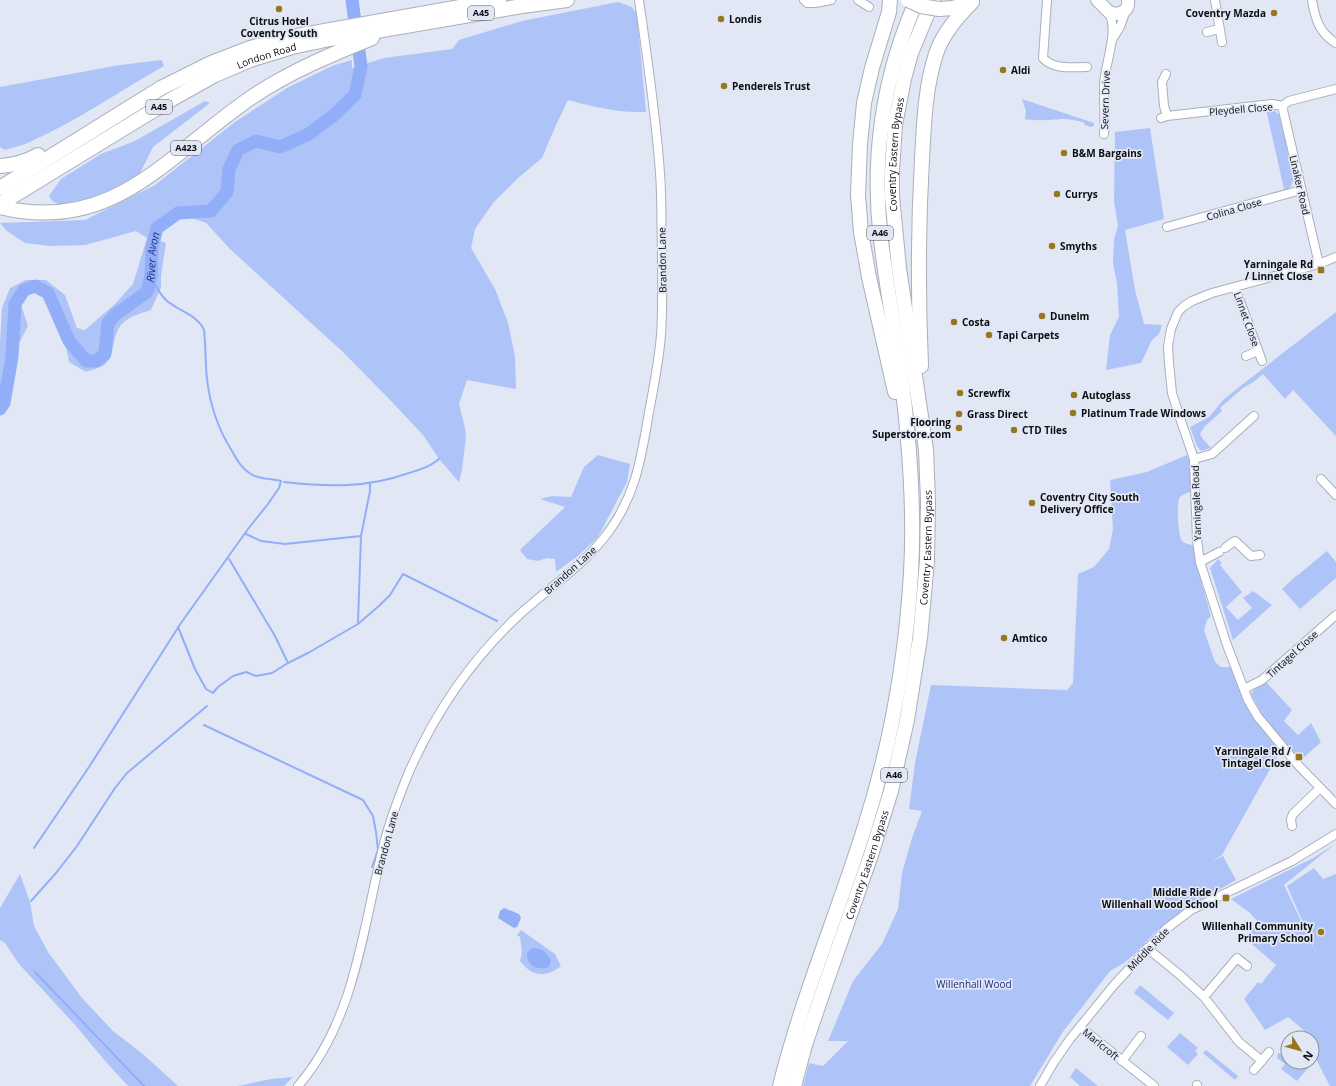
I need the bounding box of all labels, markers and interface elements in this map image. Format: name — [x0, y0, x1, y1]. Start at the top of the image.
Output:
marker: Citrus Hotel Coventry South — [274, 4, 284, 14]
road number: A45 — [468, 6, 494, 20]
place label: Coventry Mazda — [1185, 6, 1266, 20]
marker: Coventry Mazda — [1269, 8, 1279, 18]
place label: Londis — [729, 12, 762, 26]
place label: Citrus Hotel Coventry South — [240, 14, 318, 40]
marker: Londis — [716, 14, 726, 24]
street label: London Road — [234, 39, 298, 72]
place label: Aldi — [1011, 63, 1030, 77]
marker: Aldi — [998, 65, 1008, 75]
street label: Severn Drive — [1097, 70, 1113, 130]
place label: Penderels Trust — [732, 79, 811, 93]
marker: Penderels Trust — [719, 81, 729, 91]
street label: Coventry Eastern Bypass — [885, 96, 907, 212]
street label: Pleydell Close — [1209, 99, 1274, 119]
road number: A45 — [146, 100, 172, 114]
road number: A423 — [171, 141, 201, 155]
place label: B&M Bargains — [1072, 146, 1142, 160]
marker: B&M Bargains — [1059, 148, 1069, 158]
street label: Linaker Road — [1286, 154, 1314, 216]
place label: Currys — [1065, 187, 1098, 201]
marker: Currys — [1052, 189, 1062, 199]
street label: Colina Close — [1205, 194, 1264, 224]
road number: A46 — [867, 226, 893, 240]
street label: Brandon Lane — [654, 227, 670, 293]
water label: River Avon — [142, 230, 163, 284]
place label: Smyths — [1060, 239, 1097, 253]
marker: Smyths — [1047, 241, 1057, 251]
place label: Yarningale Rd / Linnet Close — [1244, 257, 1313, 283]
marker: Yarningale Rd / Linnet Close — [1316, 265, 1326, 275]
street label: Linnet Close — [1231, 290, 1263, 349]
place label: Dunelm — [1050, 309, 1090, 323]
marker: Dunelm — [1037, 311, 1047, 321]
place label: Costa — [962, 315, 990, 329]
marker: Costa — [949, 317, 959, 327]
place label: Tapi Carpets — [997, 328, 1059, 342]
marker: Tapi Carpets — [984, 330, 994, 340]
place label: Screwfix — [968, 386, 1011, 400]
marker: Screwfix — [955, 388, 965, 398]
place label: Autoglass — [1082, 388, 1131, 402]
marker: Autoglass — [1069, 390, 1079, 400]
place label: Platinum Trade Windows — [1081, 406, 1206, 420]
place label: Grass Direct — [967, 407, 1028, 421]
marker: Platinum Trade Windows — [1068, 408, 1078, 418]
marker: Grass Direct — [954, 409, 964, 419]
place label: Flooring Superstore.com — [872, 415, 951, 441]
marker: Flooring Superstore.com — [954, 423, 964, 433]
place label: CTD Tiles — [1022, 423, 1067, 437]
marker: CTD Tiles — [1009, 425, 1019, 435]
street label: Yarningale Road — [1188, 465, 1204, 541]
street label: Coventry Eastern Bypass — [916, 490, 935, 606]
place label: Coventry City South Delivery Office — [1040, 490, 1139, 516]
marker: Coventry City South Delivery Office — [1027, 498, 1037, 508]
street label: Brandon Lane — [541, 543, 599, 597]
street label: Tintagel Close — [1263, 627, 1321, 681]
place label: Amtico — [1012, 631, 1047, 645]
marker: Amtico — [999, 633, 1009, 643]
place label: Yarningale Rd / Tintagel Close — [1215, 744, 1292, 770]
marker: Yarningale Rd / Tintagel Close — [1294, 752, 1304, 762]
road number: A46 — [881, 768, 907, 782]
street label: Coventry Eastern Bypass — [842, 808, 892, 922]
street label: Brandon Lane — [371, 809, 401, 877]
place label: Middle Ride / Willenhall Wood School — [1102, 885, 1219, 911]
marker: Middle Ride / Willenhall Wood School — [1221, 893, 1231, 903]
place label: Willenhall Community Primary School — [1202, 919, 1313, 945]
street label: Middle Ride — [1124, 924, 1172, 974]
marker: Willenhall Community Primary School — [1316, 927, 1326, 937]
park label: Willenhall Wood — [936, 977, 1012, 991]
street label: Marlcroft — [1080, 1025, 1122, 1063]
north arrow — [1280, 1030, 1320, 1070]
text: N — [1300, 1048, 1317, 1064]

